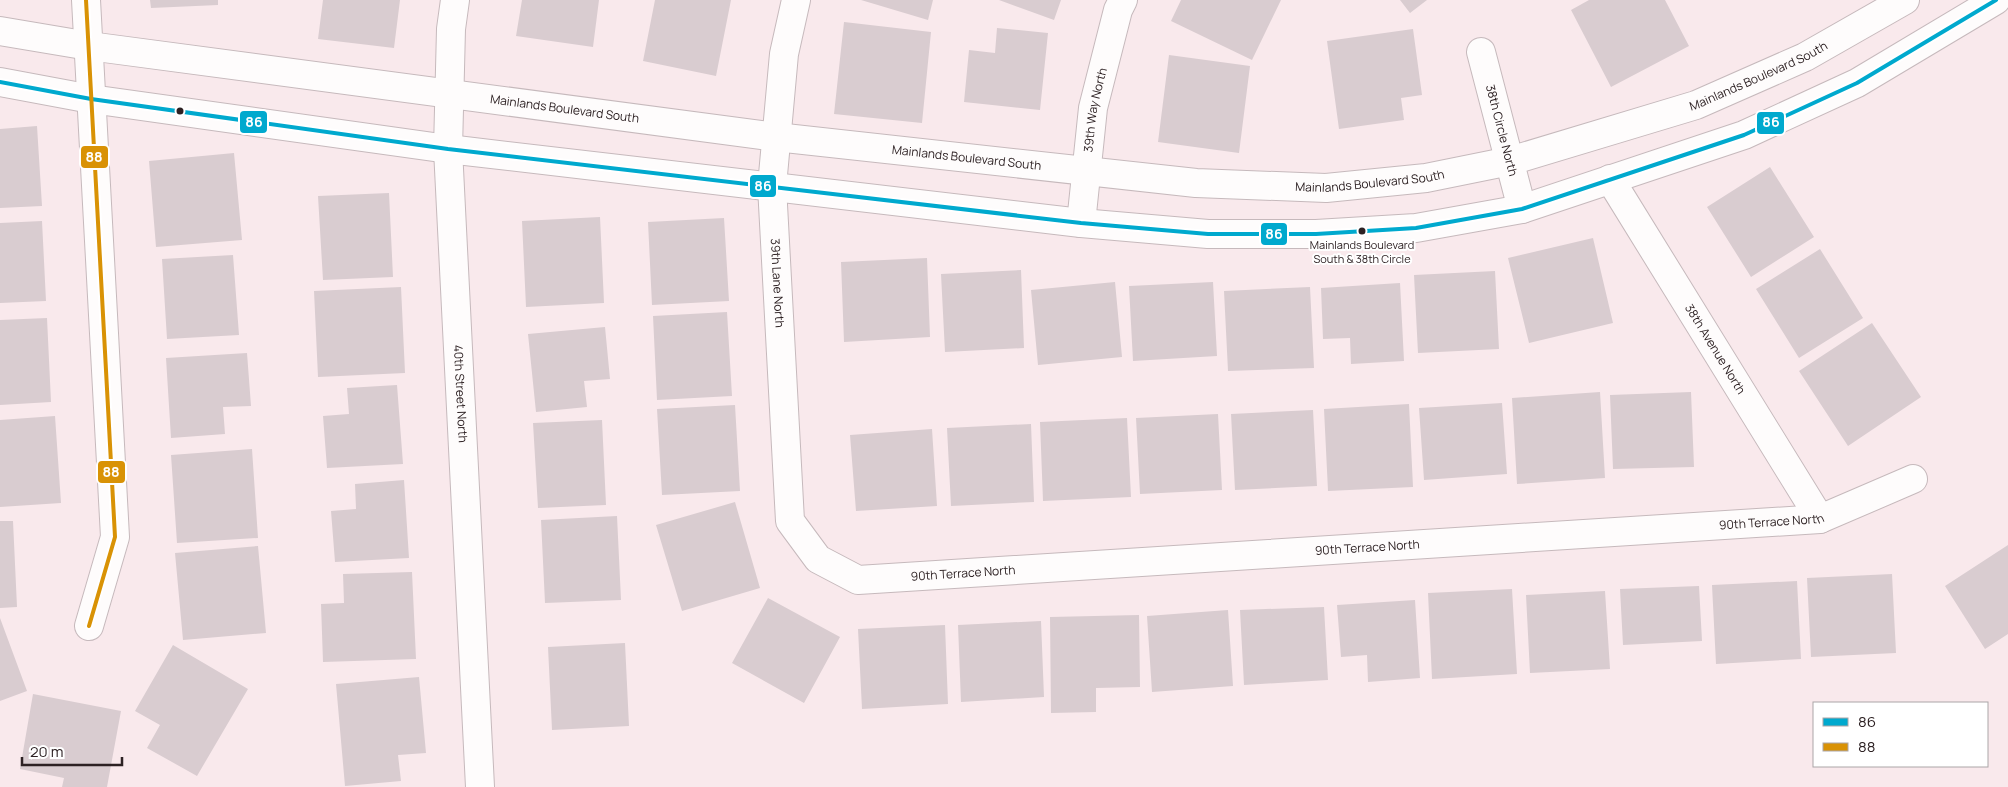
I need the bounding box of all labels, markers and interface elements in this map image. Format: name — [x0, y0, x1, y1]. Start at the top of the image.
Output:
street label: Mainlands Boulevard South — [1687, 37, 1830, 114]
street label: 39th Way North — [1079, 66, 1111, 153]
street label: 38th Circle North — [1482, 83, 1522, 178]
street label: Mainlands Boulevard South — [489, 90, 640, 127]
unlabelled marker — [175, 106, 185, 116]
line badge: 86 — [239, 110, 268, 134]
line badge: 86 — [1756, 111, 1785, 135]
text: 86 — [245, 112, 263, 131]
text: 86 — [1762, 112, 1780, 131]
street label: Mainlands Boulevard South — [891, 141, 1042, 174]
line badge: 88 — [80, 145, 109, 169]
text: 88 — [85, 147, 103, 166]
street label: Mainlands Boulevard South — [1295, 165, 1446, 196]
line badge: 86 — [749, 174, 777, 198]
text: 86 — [754, 176, 772, 195]
line badge: 86 — [1260, 222, 1288, 246]
text: 86 — [1265, 224, 1283, 243]
marker: Mainlands Boulevard South & 38th Circle — [1357, 226, 1367, 236]
place label: Mainlands Boulevard South & 38th Circle — [1310, 237, 1414, 266]
street label: 39th Lane North — [767, 238, 789, 328]
street label: 38th Avenue North — [1681, 301, 1750, 397]
street label: 40th Street North — [450, 344, 472, 443]
line badge: 88 — [97, 460, 126, 484]
text: 88 — [102, 462, 120, 481]
street label: 90th Terrace North — [1719, 509, 1827, 533]
street label: 90th Terrace North — [1314, 535, 1420, 559]
street label: 90th Terrace North — [910, 561, 1016, 585]
legend — [1813, 702, 1988, 767]
text: 86 — [1858, 711, 1876, 732]
scale bar — [22, 734, 122, 766]
text: 88 — [1858, 736, 1875, 757]
text: 20 m — [30, 741, 63, 762]

